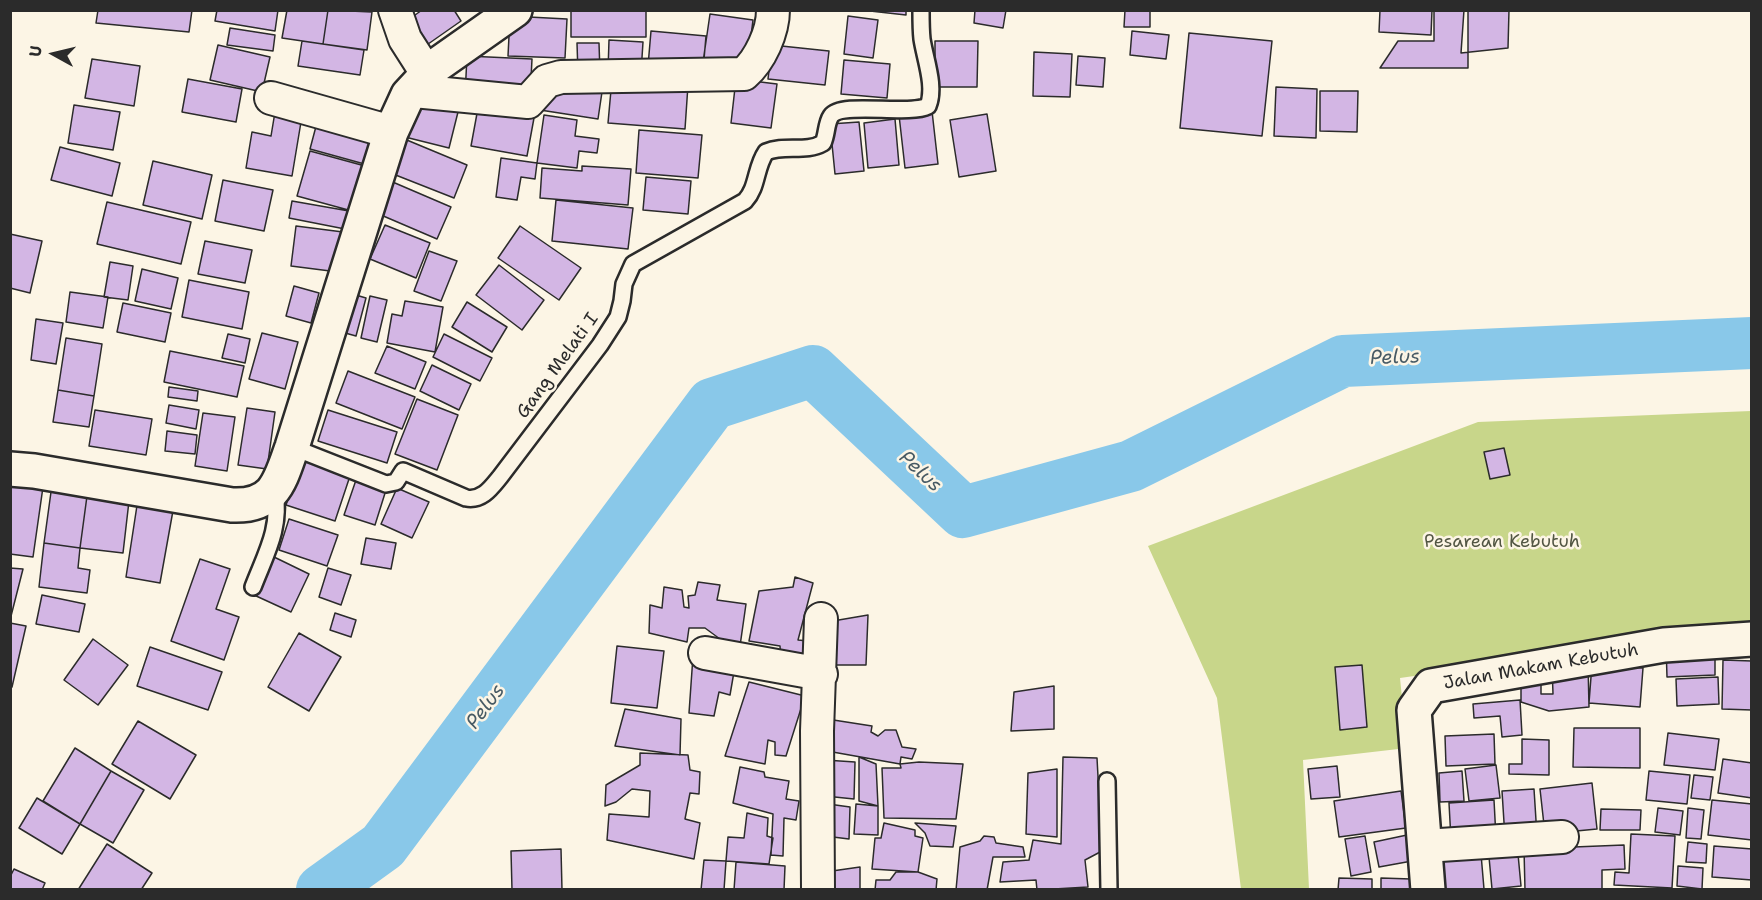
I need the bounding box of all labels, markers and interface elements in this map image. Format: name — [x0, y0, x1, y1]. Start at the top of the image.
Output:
north arrow — [24, 24, 84, 84]
text: U — [25, 45, 47, 58]
street label: Gang Melati I — [513, 309, 603, 423]
water label: Pelus — [1370, 345, 1420, 371]
water label: Pelus — [894, 446, 946, 498]
park label: Pesarean Kebutuh — [1424, 531, 1580, 553]
street label: Jalan Makam Kebutuh — [1442, 639, 1640, 695]
water label: Pelus — [461, 680, 511, 734]

